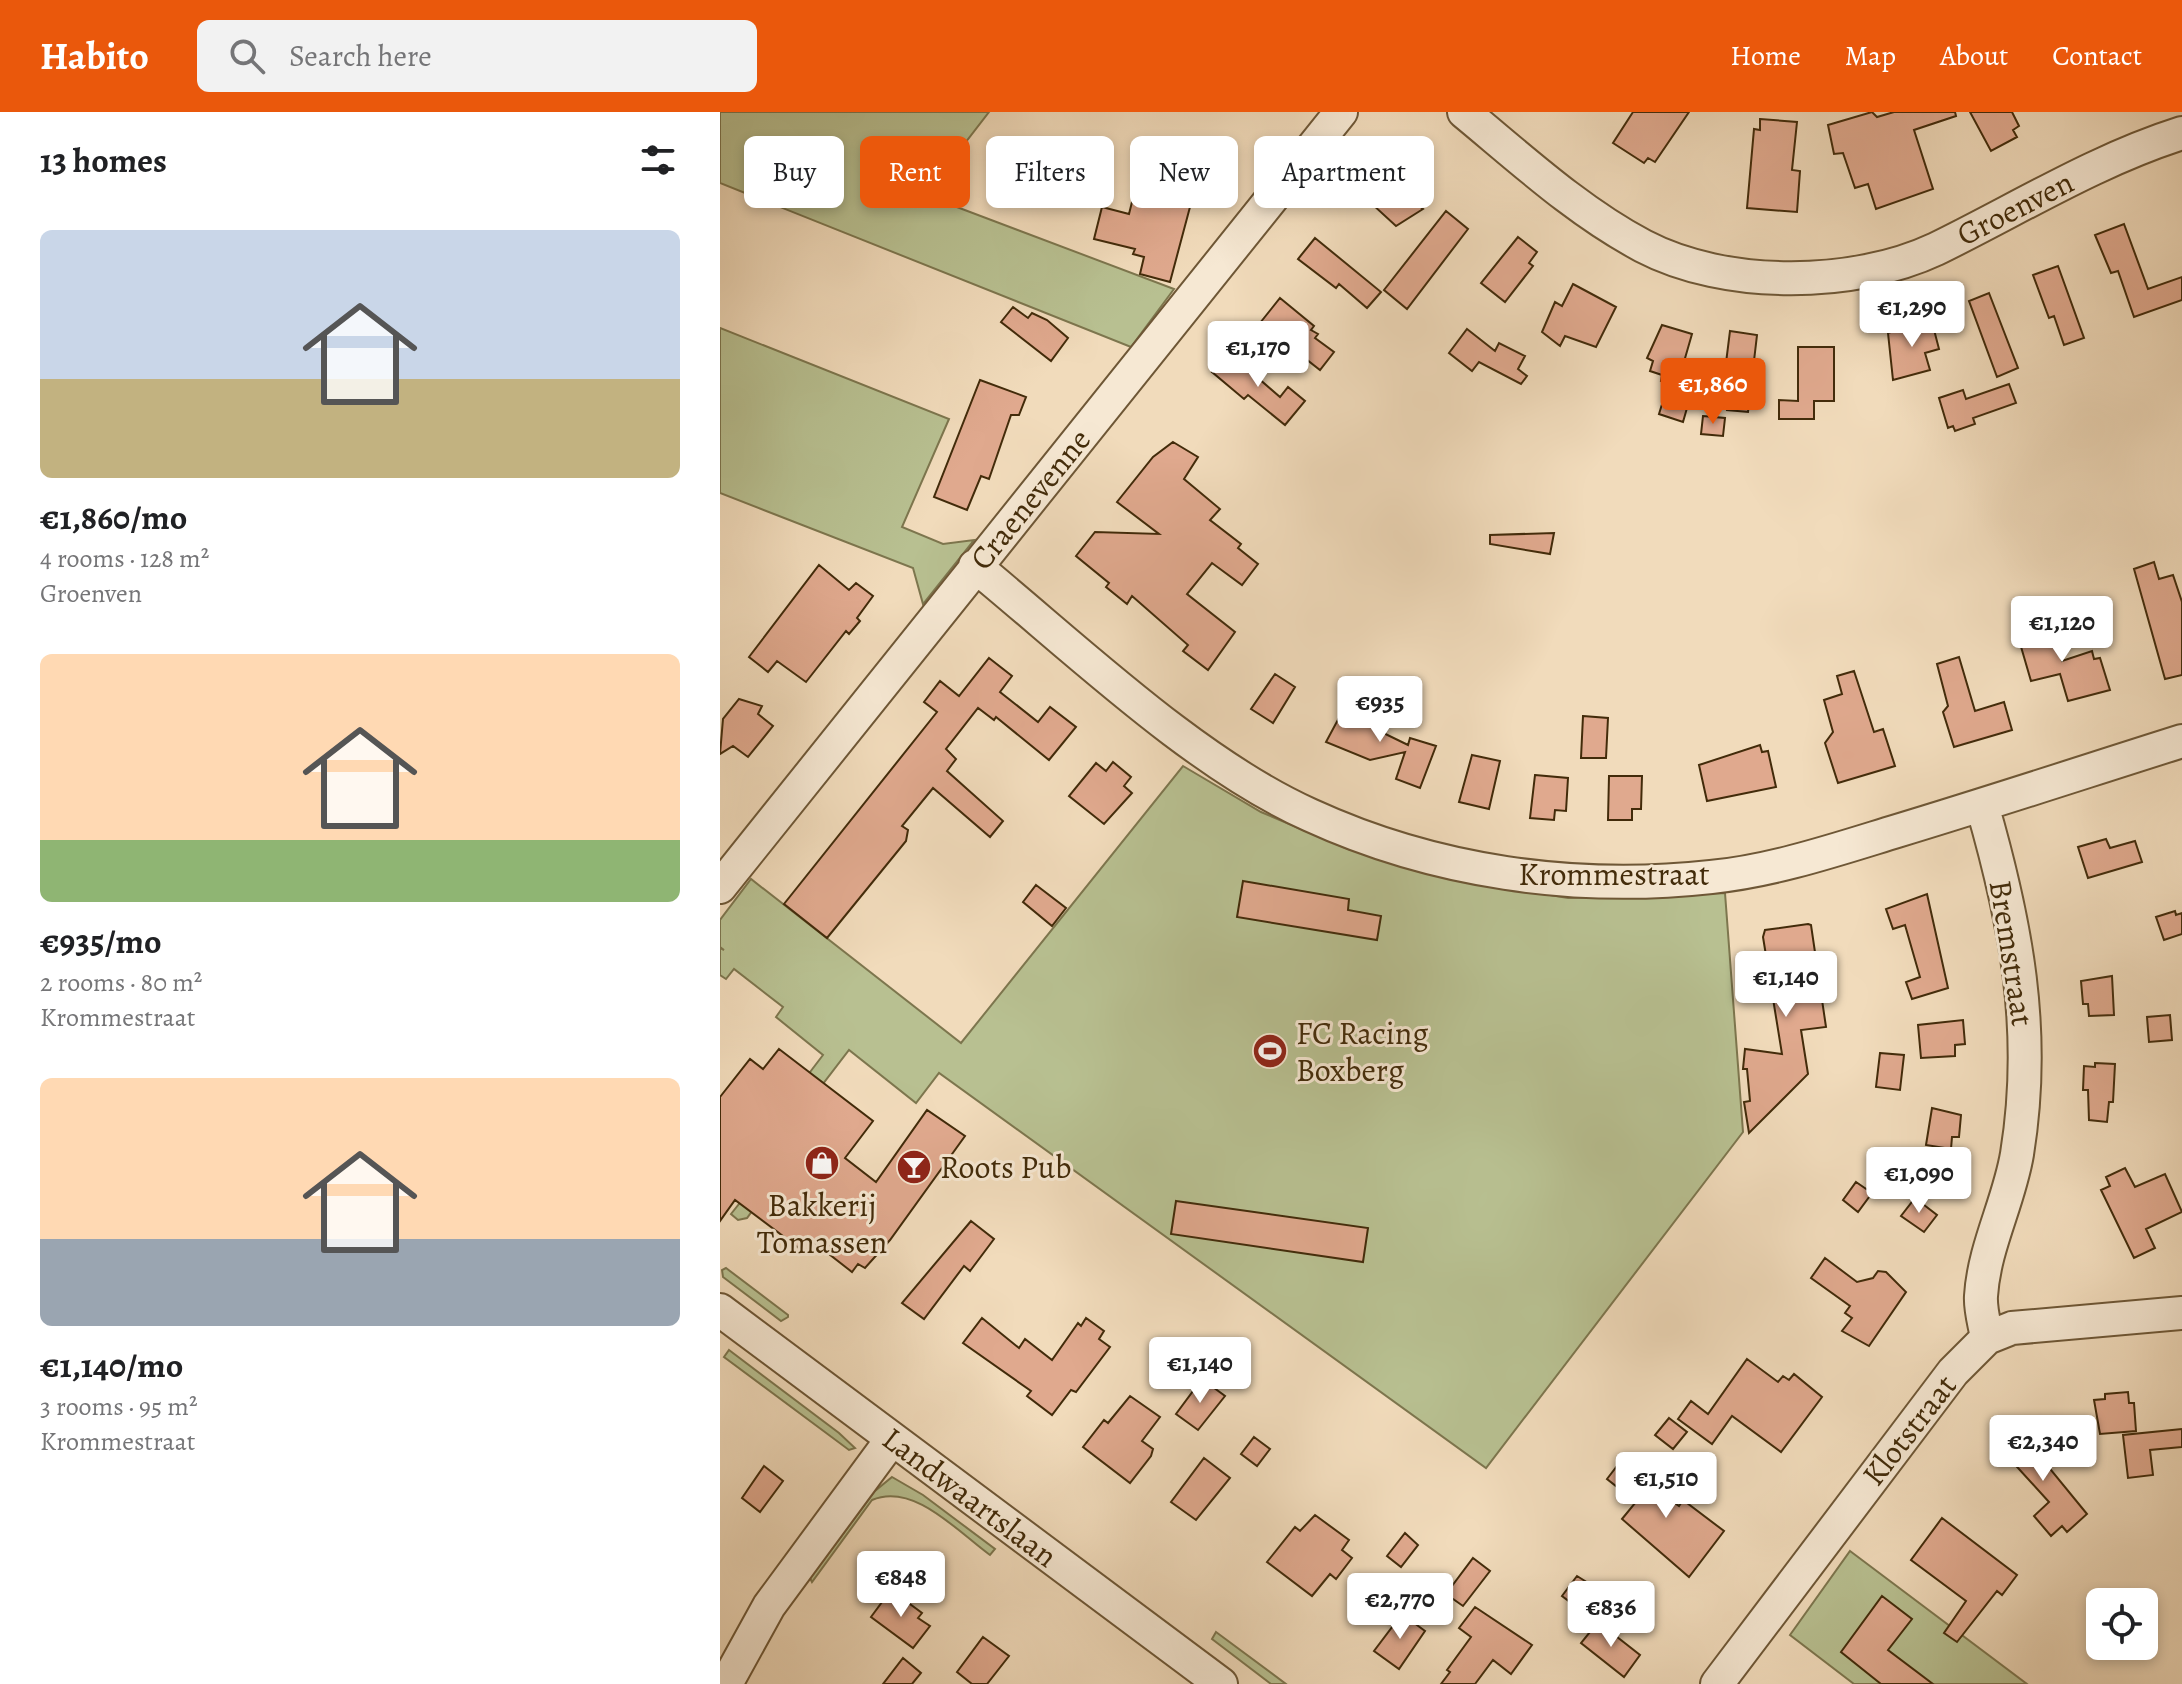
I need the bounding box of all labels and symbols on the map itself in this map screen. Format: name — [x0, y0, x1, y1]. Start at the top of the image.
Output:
street label: Groenven — [1949, 160, 2081, 256]
pin: €1,290 — [1847, 281, 1977, 349]
pin: €1,170 — [1193, 321, 1323, 389]
pin: €1,860 — [1648, 358, 1778, 426]
street label: Craenevenne — [959, 419, 1101, 579]
pin: €1,120 — [1997, 596, 2127, 664]
pin: €935 — [1333, 676, 1427, 744]
street label: Krommestraat — [1518, 852, 1710, 896]
street label: Bremstraat — [1979, 877, 2045, 1029]
pin: €1,140 — [1721, 951, 1851, 1019]
place label: FC Racing Boxberg — [1296, 1011, 1428, 1092]
sports icon: FC Racing Boxberg — [1251, 1032, 1289, 1070]
shop icon: Bakkerij Tomassen — [803, 1144, 841, 1182]
place label: Roots Pub — [940, 1145, 1071, 1189]
pin: €1,090 — [1854, 1147, 1984, 1215]
bar icon: Roots Pub — [895, 1148, 933, 1186]
place label: Bakkerij Tomassen — [757, 1183, 887, 1264]
pin: €1,140 — [1135, 1337, 1265, 1405]
street label: Klotstraat — [1852, 1365, 1966, 1495]
pin: €2,340 — [1978, 1415, 2108, 1483]
street label: Landwaartslaan — [873, 1417, 1067, 1577]
pin: €1,510 — [1601, 1452, 1731, 1520]
pin: €848 — [854, 1551, 948, 1619]
pin: €2,770 — [1335, 1573, 1465, 1641]
pin: €836 — [1564, 1581, 1658, 1649]

